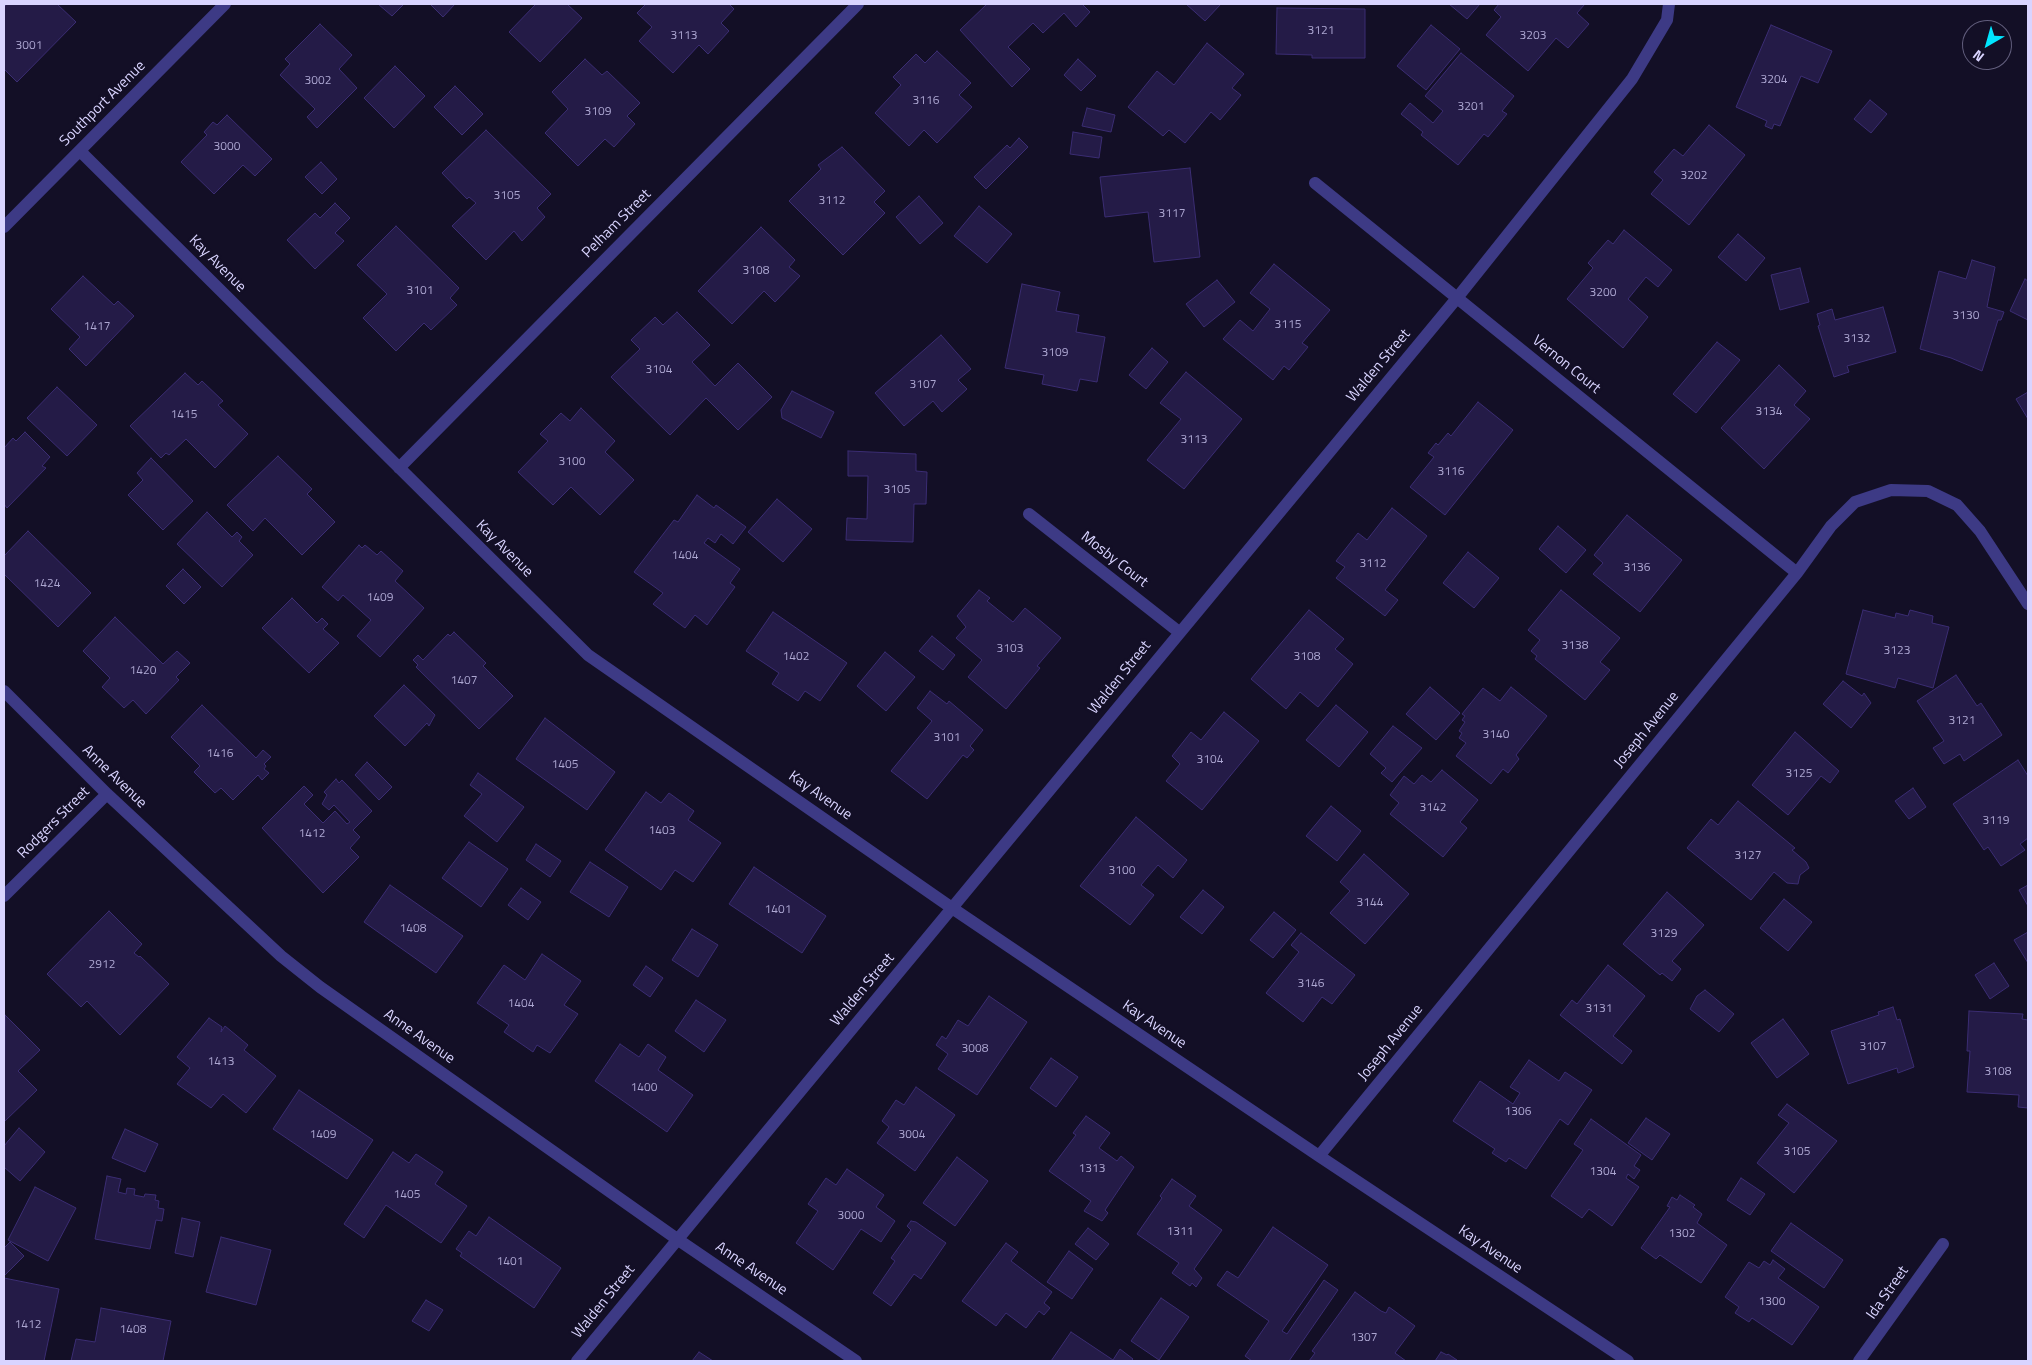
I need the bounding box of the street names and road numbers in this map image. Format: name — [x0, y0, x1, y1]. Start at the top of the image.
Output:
street label: Southport Avenue — [56, 57, 150, 151]
street label: Pelham Street — [579, 186, 655, 262]
street label: Kay Avenue — [185, 232, 249, 296]
street label: Walden Street — [1343, 326, 1415, 406]
street label: Vernon Court — [1528, 332, 1604, 398]
street label: Kay Avenue — [472, 517, 536, 581]
street label: Mosby Court — [1077, 528, 1151, 592]
street label: Walden Street — [1085, 638, 1155, 718]
street label: Joseph Avenue — [1611, 688, 1683, 772]
street label: Anne Avenue — [78, 742, 150, 812]
street label: Kay Avenue — [785, 768, 855, 824]
street label: Rodgers Street — [14, 783, 94, 863]
street label: Walden Street — [827, 950, 899, 1030]
street label: Kay Avenue — [1119, 997, 1189, 1053]
street label: Joseph Avenue — [1355, 1001, 1427, 1085]
street label: Anne Avenue — [380, 1006, 458, 1068]
street label: Kay Avenue — [1455, 1222, 1525, 1278]
street label: Anne Avenue — [712, 1238, 790, 1300]
street label: Walden Street — [569, 1262, 639, 1342]
street label: Ida Street — [1863, 1263, 1913, 1323]

